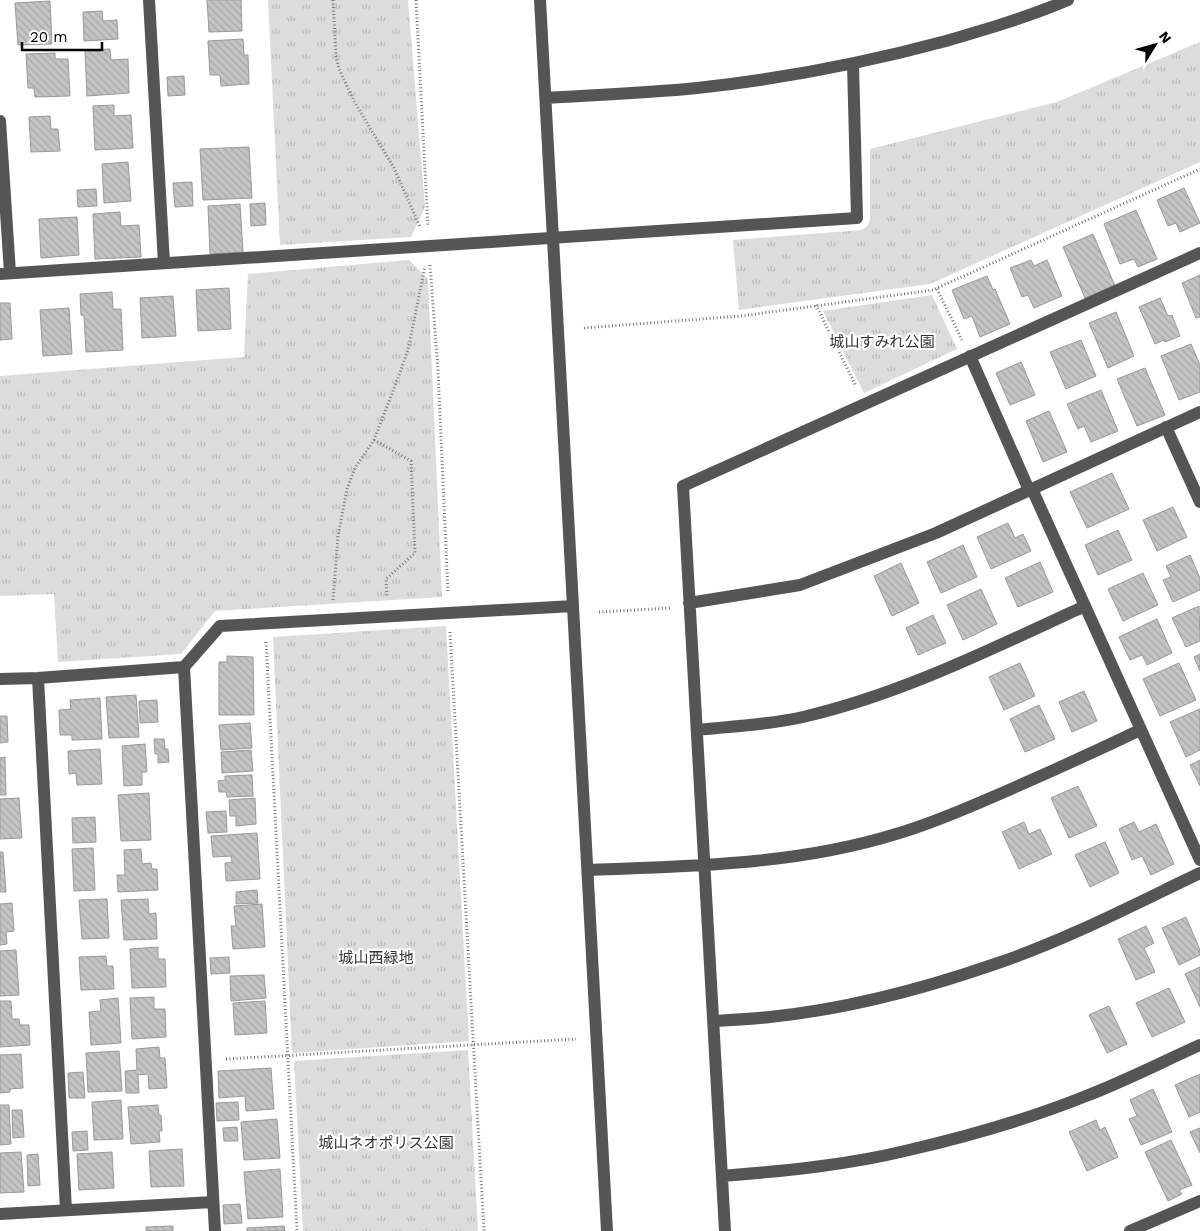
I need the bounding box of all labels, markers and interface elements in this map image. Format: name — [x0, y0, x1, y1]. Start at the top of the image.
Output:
scale bar — [22, 20, 102, 52]
north arrow — [1130, 20, 1180, 70]
text: 20 m — [30, 28, 68, 46]
text: N — [1156, 28, 1175, 46]
park label: 城山すみれ公園 — [829, 333, 935, 351]
park label: 城山西緑地 — [338, 949, 414, 967]
park label: 城山ネオポリス公園 — [318, 1134, 454, 1152]

